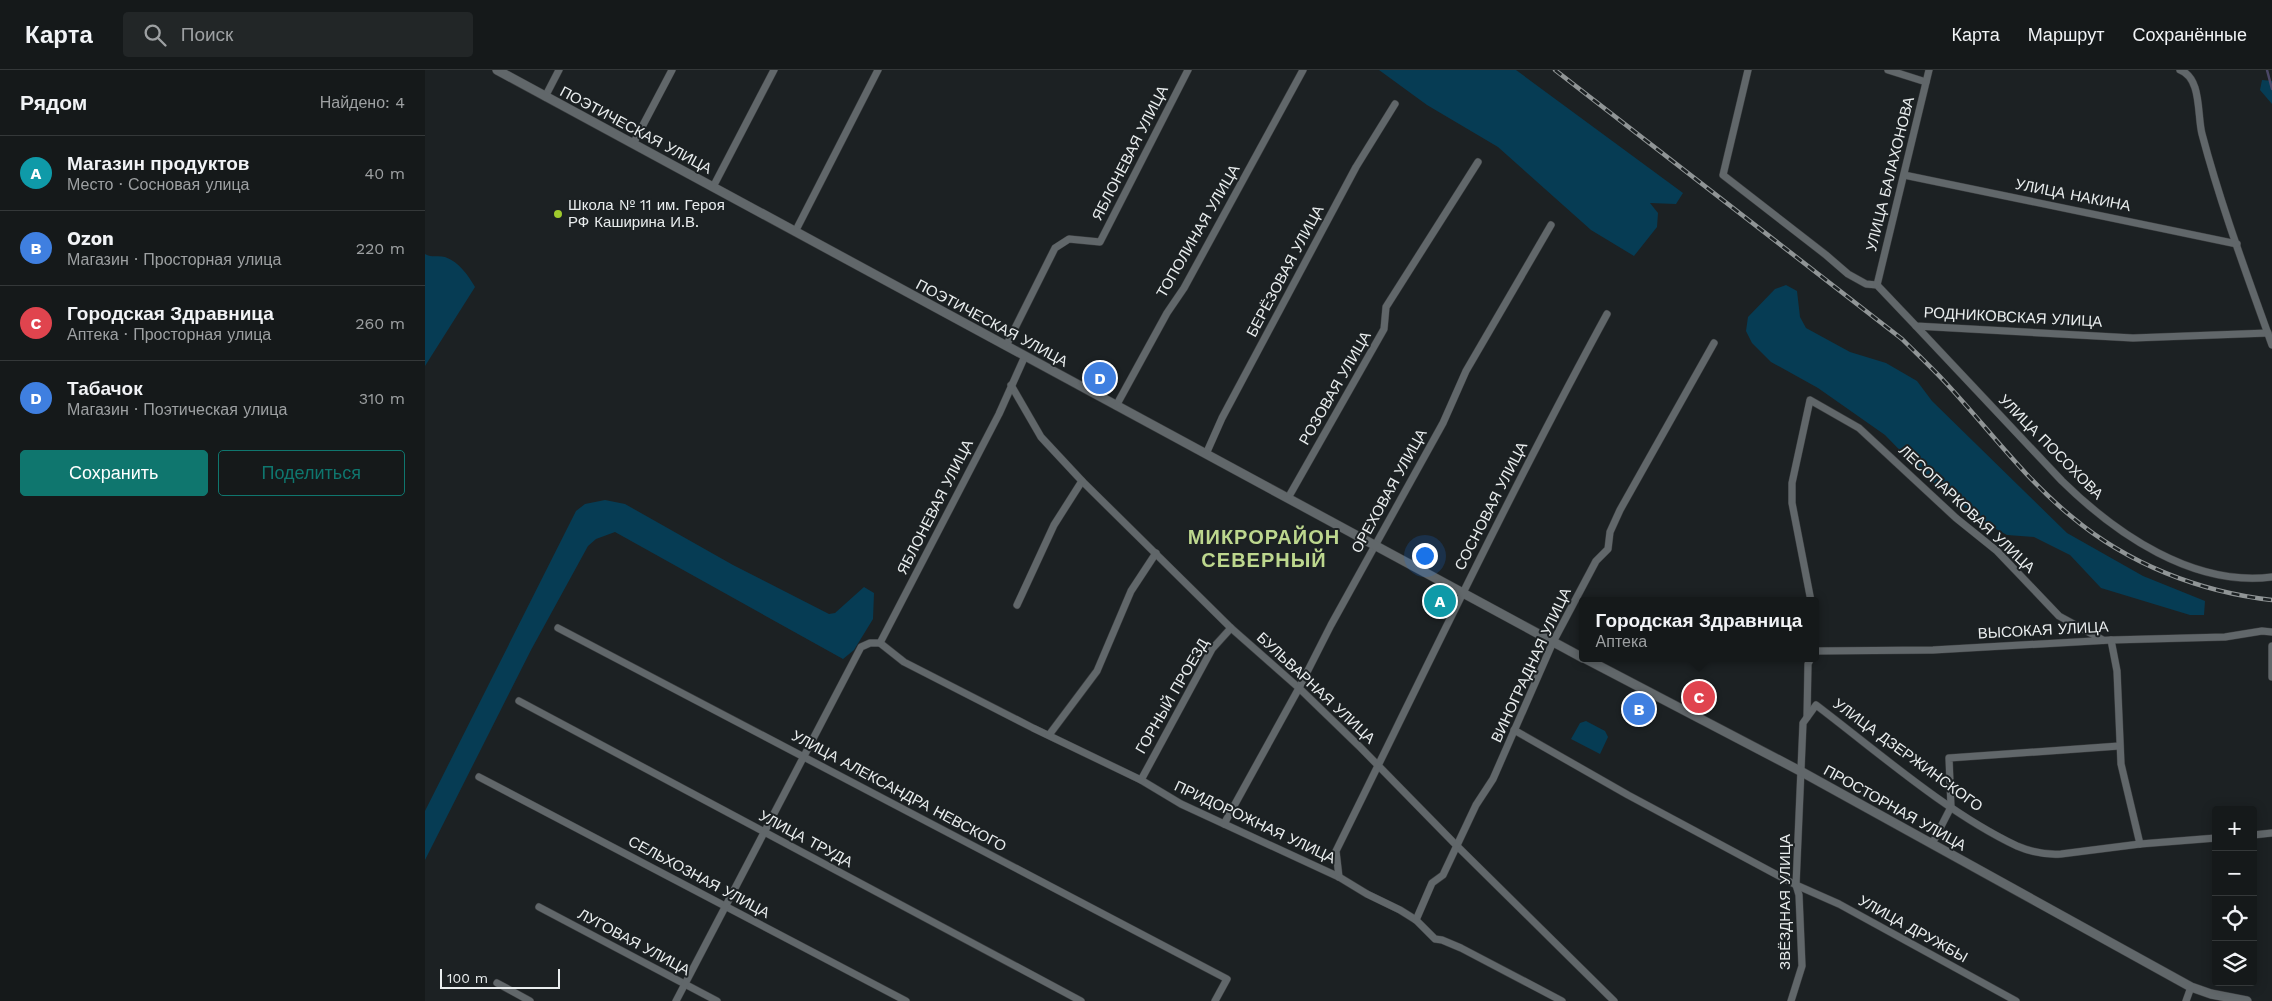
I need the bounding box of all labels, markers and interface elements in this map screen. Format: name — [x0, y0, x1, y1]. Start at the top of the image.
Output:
search box — [123, 12, 473, 57]
text: Карта — [25, 21, 93, 49]
icon: search — [141, 21, 169, 49]
text: Поиск — [181, 23, 233, 46]
text: Карта — [1952, 24, 2000, 45]
text: Маршрут — [2028, 24, 2104, 45]
text: Сохранённые — [2132, 24, 2247, 45]
street label: ПОЭТИЧЕСКАЯ УЛИЦА — [557, 82, 715, 178]
street label: ЯБЛОНЕВАЯ УЛИЦА — [1088, 82, 1172, 224]
text: Рядом — [20, 90, 87, 115]
text: Найдено: 4 — [320, 93, 405, 112]
street label: УЛИЦА БАЛАХОНОВА — [1862, 95, 1918, 253]
text: Магазин продуктов — [67, 152, 250, 175]
street label: ТОПОЛИНАЯ УЛИЦА — [1153, 161, 1243, 301]
text: A — [31, 164, 41, 183]
text: 40 m — [365, 164, 405, 183]
text: Место · Сосновая улица — [67, 175, 250, 194]
street label: УЛИЦА НАКИНА — [2014, 175, 2132, 215]
place label: Школа № 11 им. Героя РФ Каширина И.В. — [568, 196, 725, 231]
street label: БЕРЁЗОВАЯ УЛИЦА — [1243, 202, 1327, 340]
marker: Школа № 11 им. Героя РФ Каширина И.В. — [552, 208, 564, 220]
text: Ozon — [67, 227, 114, 250]
text: B — [31, 239, 41, 258]
text: 220 m — [356, 239, 405, 258]
text: Магазин · Просторная улица — [67, 250, 281, 269]
street label: ПОЭТИЧЕСКАЯ УЛИЦА — [913, 275, 1071, 371]
text: Городская Здравница — [67, 302, 274, 325]
street label: РОДНИКОВСКАЯ УЛИЦА — [1923, 303, 2103, 331]
text: C — [31, 314, 41, 333]
text: 260 m — [355, 314, 405, 333]
text: Аптека · Просторная улица — [67, 325, 271, 344]
street label: РОЗОВАЯ УЛИЦА — [1295, 328, 1375, 448]
pin: D — [1084, 359, 1116, 397]
text: Табачок — [67, 377, 143, 400]
text: D — [30, 389, 42, 408]
text: 310 m — [359, 389, 405, 408]
street label: УЛИЦА ПОСОХОВА — [1995, 391, 2107, 503]
text: Магазин · Поэтическая улица — [67, 400, 287, 419]
street label: ОРЕХОВАЯ УЛИЦА — [1347, 426, 1431, 556]
street label: ЯБЛОНЕВАЯ УЛИЦА — [893, 436, 977, 578]
street label: СОСНОВАЯ УЛИЦА — [1451, 439, 1531, 573]
street label: ЛЕСОПАРКОВАЯ УЛИЦА — [1895, 441, 2039, 577]
button: Сохранить — [20, 450, 208, 496]
button: Поделиться — [218, 450, 405, 496]
district label: МИКРОРАЙОН СЕВЕРНЫЙ — [1188, 525, 1340, 572]
your location — [1412, 543, 1438, 569]
pin: A — [1424, 582, 1456, 620]
street label: ВИНОГРАДНАЯ УЛИЦА — [1487, 585, 1575, 745]
popup — [1579, 597, 1819, 662]
text: Городская Здравница — [1596, 609, 1802, 632]
street label: ВЫСОКАЯ УЛИЦА — [1977, 618, 2109, 642]
street label: БУЛЬВАРНАЯ УЛИЦА — [1253, 628, 1379, 748]
text: Аптека — [1596, 632, 1647, 651]
street label: ГОРНЫЙ ПРОЕЗД — [1132, 635, 1212, 757]
pin: C — [1683, 678, 1715, 716]
pin: B — [1623, 690, 1655, 728]
street label: УЛИЦА ДЗЕРЖИНСКОГО — [1830, 695, 1986, 815]
street label: УЛИЦА АЛЕКСАНДРА НЕВСКОГО — [789, 727, 1009, 855]
street label: ПРОСТОРНАЯ УЛИЦА — [1821, 761, 1969, 855]
street label: ПРИДОРОЖНАЯ УЛИЦА — [1172, 777, 1338, 867]
map controls — [2212, 806, 2257, 986]
button: + — [2212, 806, 2257, 851]
street label: УЛИЦА ТРУДА — [756, 807, 856, 871]
street label: СЕЛЬХОЗНАЯ УЛИЦА — [625, 832, 773, 922]
street label: ЗВЁЗДНАЯ УЛИЦА — [1776, 834, 1794, 970]
button: − — [2212, 851, 2257, 896]
street label: УЛИЦА ДРУЖБЫ — [1855, 892, 1971, 966]
button: locate — [2212, 896, 2257, 941]
street label: ЛУГОВАЯ УЛИЦА — [575, 905, 693, 979]
button: layers — [2212, 941, 2257, 986]
scale bar — [440, 966, 560, 989]
text: 100 m — [447, 970, 488, 986]

